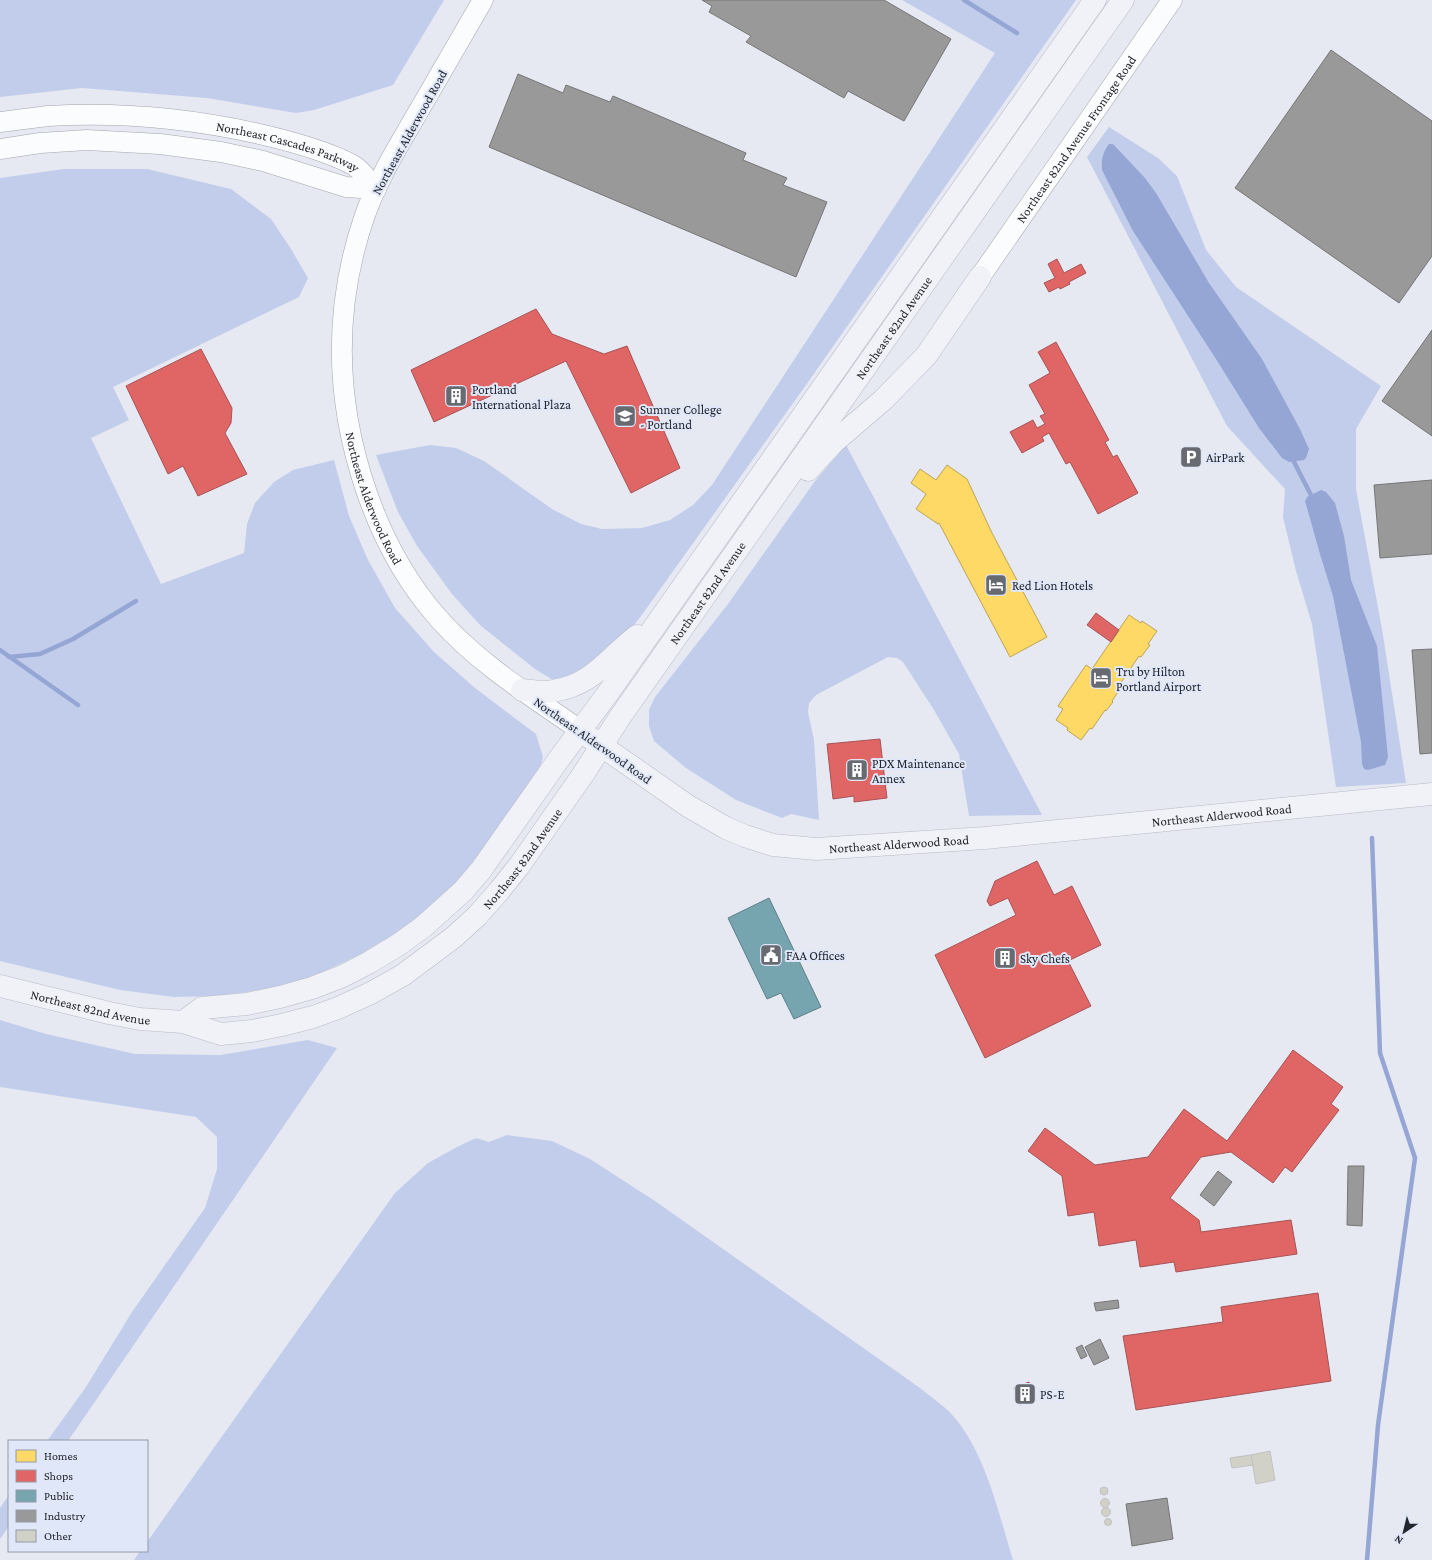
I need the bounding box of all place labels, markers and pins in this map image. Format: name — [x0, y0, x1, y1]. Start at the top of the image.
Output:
place label: Portland International Plaza — [472, 382, 571, 412]
building icon: Portland International Plaza — [443, 383, 469, 409]
place label: Sumner College - Portland — [640, 402, 722, 432]
school or university icon: Sumner College - Portland — [612, 403, 638, 429]
parking icon: AirPark — [1178, 444, 1204, 470]
place label: AirPark — [1206, 450, 1245, 465]
hotel icon: Red Lion Hotels — [983, 572, 1009, 598]
place label: Red Lion Hotels — [1012, 578, 1093, 593]
place label: Tru by Hilton Portland Airport — [1116, 664, 1202, 694]
hotel icon: Tru by Hilton Portland Airport — [1088, 665, 1114, 691]
place label: PDX Maintenance Annex — [872, 756, 965, 786]
building icon: PDX Maintenance Annex — [844, 757, 870, 783]
public building icon: FAA Offices — [758, 942, 784, 968]
building icon: Sky Chefs — [992, 945, 1018, 971]
place label: FAA Offices — [786, 948, 845, 963]
place label: Sky Chefs — [1020, 951, 1070, 966]
building icon: PS-E — [1012, 1381, 1038, 1407]
place label: PS-E — [1040, 1387, 1064, 1402]

